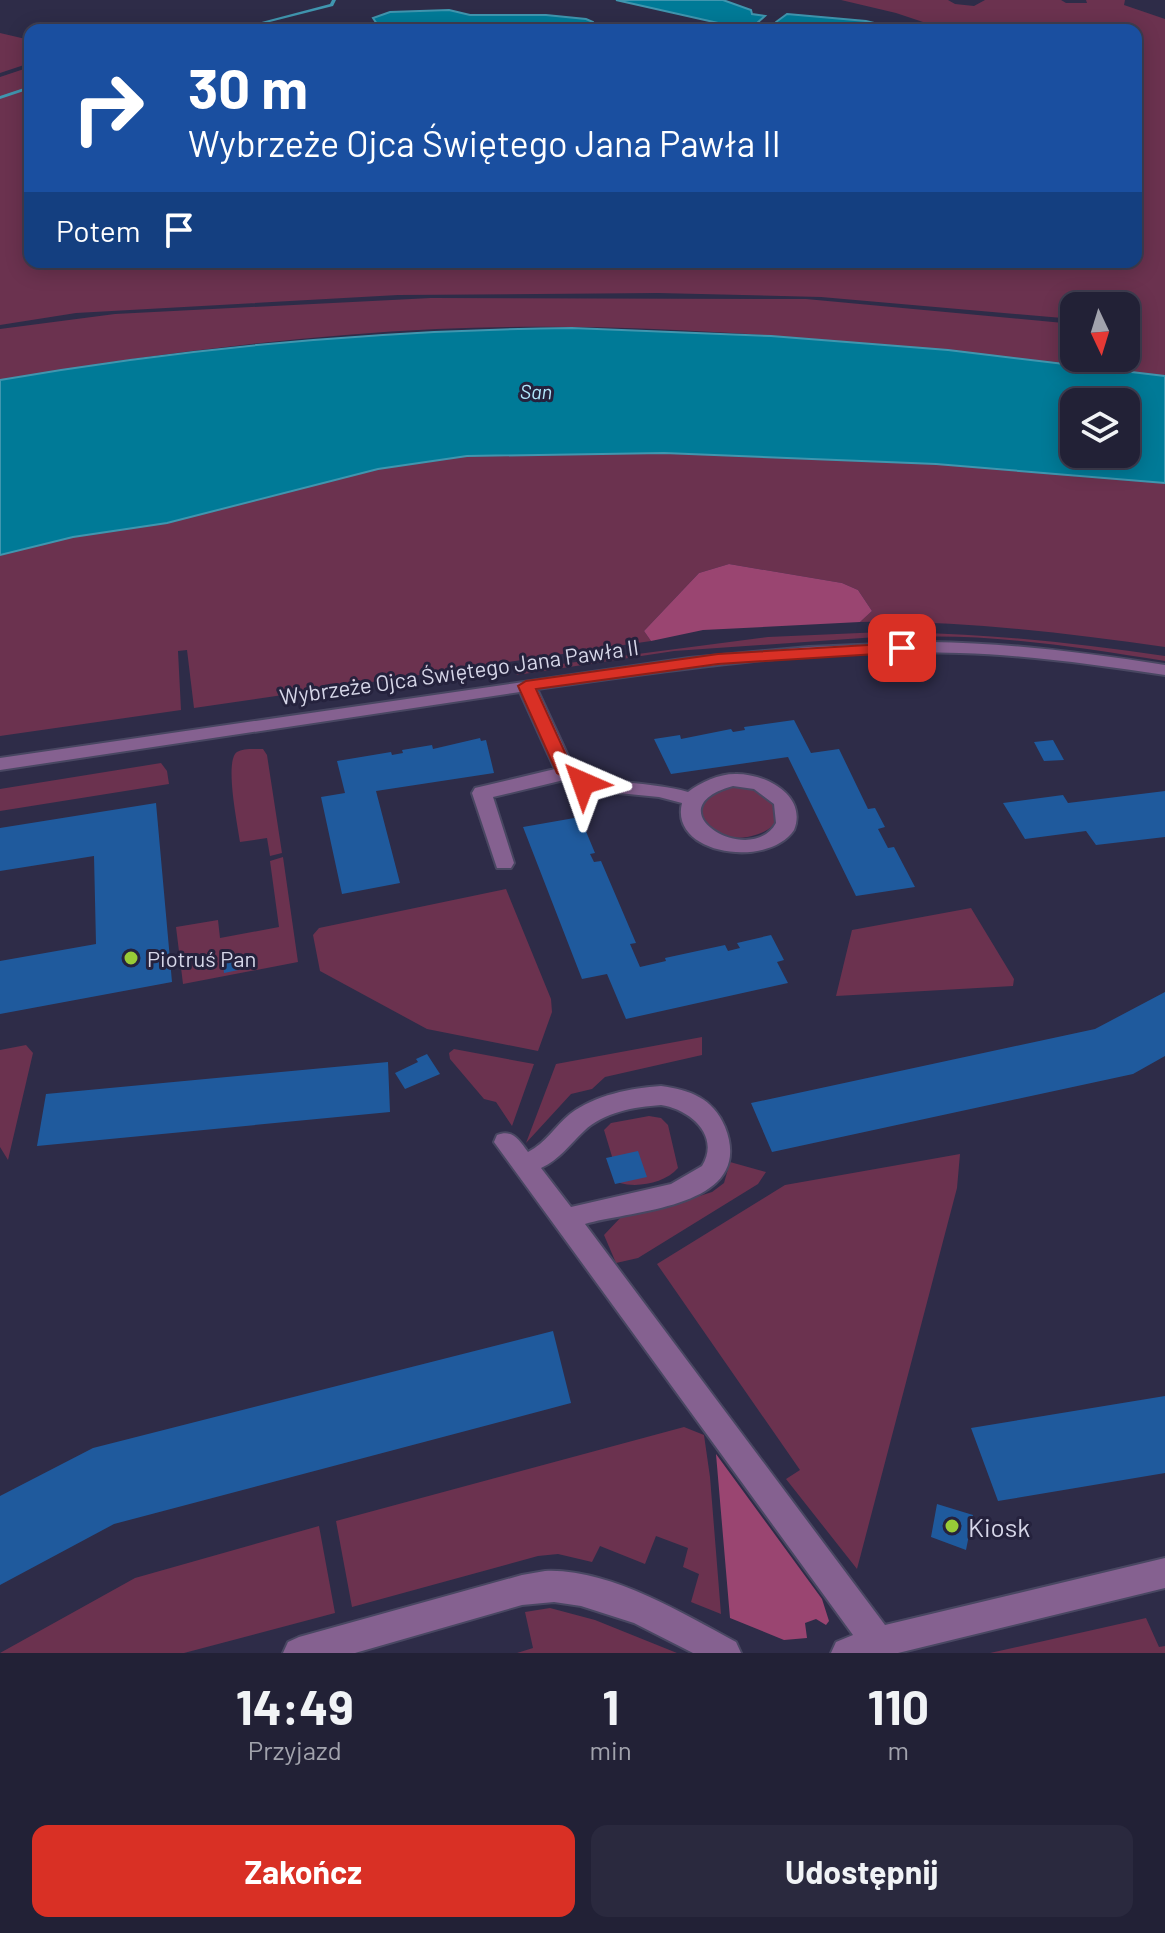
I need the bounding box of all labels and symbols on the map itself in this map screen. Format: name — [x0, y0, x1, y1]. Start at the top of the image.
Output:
north arrow — [1060, 292, 1140, 372]
water label: San — [520, 379, 552, 403]
pin — [868, 614, 936, 682]
street label: Wybrzeże Ojca Świętego Jana Pawła II — [278, 633, 640, 709]
position arrow — [541, 741, 625, 825]
place label: Piotruś Pan — [147, 945, 256, 971]
marker: Piotruś Pan — [122, 949, 140, 967]
place label: Kiosk — [968, 1511, 1030, 1542]
marker: Kiosk — [943, 1517, 961, 1535]

